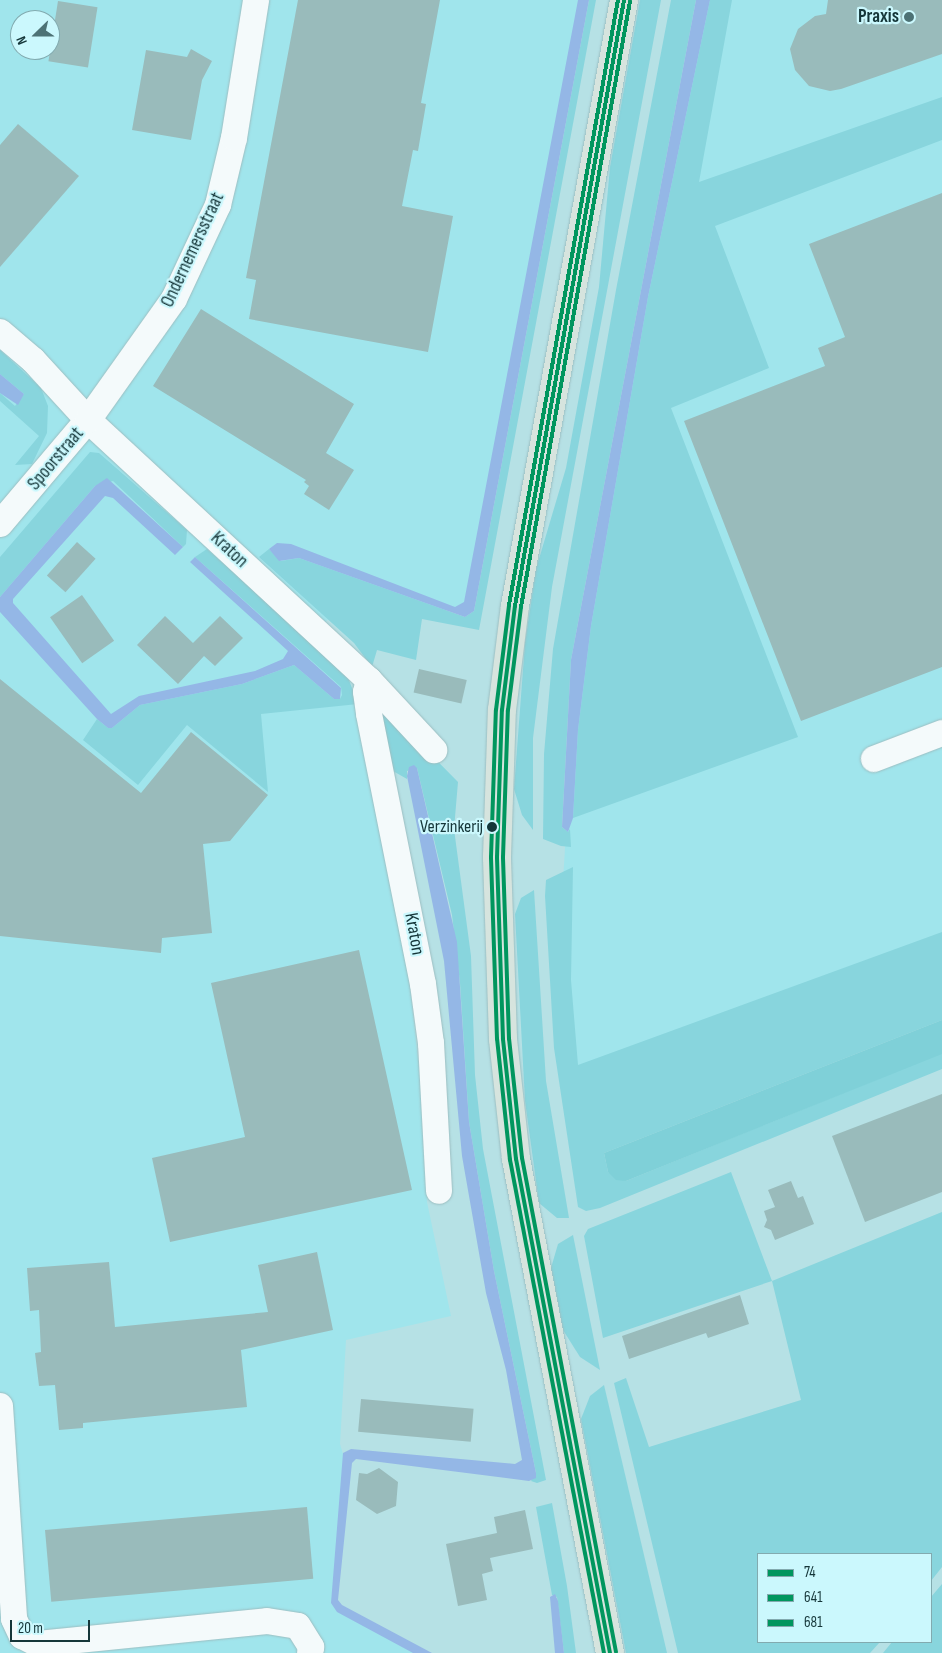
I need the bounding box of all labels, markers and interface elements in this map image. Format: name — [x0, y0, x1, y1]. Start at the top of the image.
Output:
place label: Praxis — [858, 6, 899, 28]
north arrow — [10, 10, 60, 60]
marker: Praxis — [903, 11, 915, 23]
text: N — [12, 34, 31, 47]
street label: Ondernemersstraat — [156, 189, 230, 311]
street label: Spoorstraat — [23, 423, 89, 495]
street label: Kraton — [206, 527, 252, 573]
place label: Verzinkerij — [420, 816, 483, 838]
marker: Verzinkerij — [487, 822, 497, 832]
street label: Kraton — [399, 911, 429, 957]
legend — [757, 1553, 932, 1643]
text: 74 — [804, 1563, 816, 1582]
text: 641 — [804, 1588, 822, 1607]
scale bar — [12, 1610, 92, 1642]
text: 681 — [804, 1613, 822, 1632]
text: 20 m — [18, 1619, 43, 1638]

